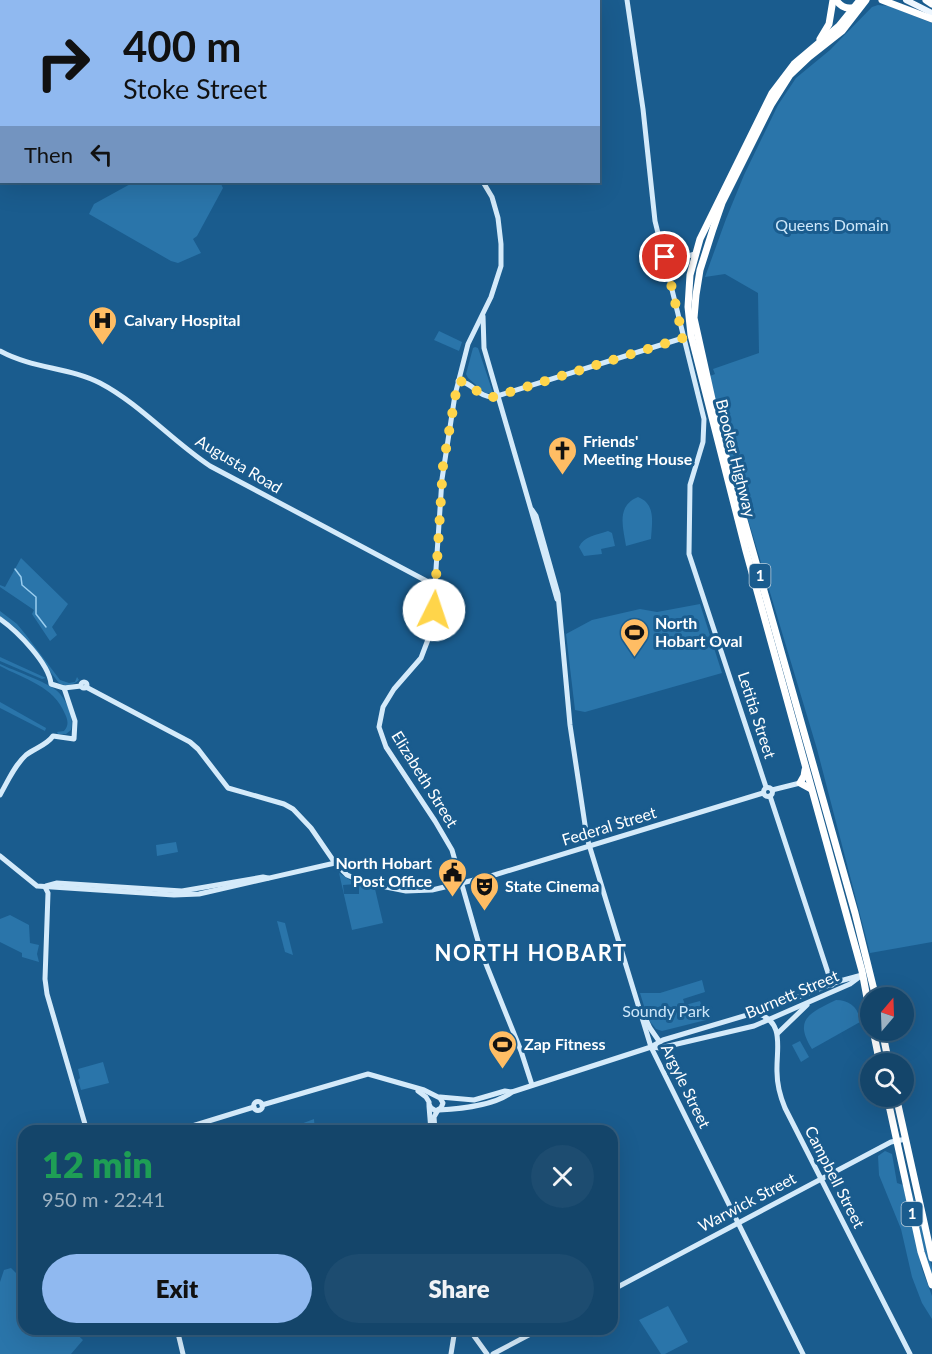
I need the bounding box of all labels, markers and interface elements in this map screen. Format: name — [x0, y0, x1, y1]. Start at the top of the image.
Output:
text: 400 m — [123, 21, 241, 71]
icon: right — [24, 24, 102, 102]
text: Stoke Street — [123, 72, 267, 105]
icon: left — [85, 138, 118, 171]
text: Then — [24, 141, 73, 168]
park label: Queens Domain — [775, 215, 889, 234]
pin — [639, 231, 690, 282]
icon: arrive — [648, 240, 681, 273]
hospital icon: Calvary Hospital — [87, 304, 119, 346]
place label: Calvary Hospital — [124, 310, 240, 329]
street label: Brooker Highway — [713, 397, 761, 520]
street label: Augusta Road — [193, 430, 286, 497]
place label: Friends' Meeting House — [583, 431, 693, 468]
church icon: Friends' Meeting House — [546, 434, 578, 476]
road number: 1 — [750, 564, 771, 588]
position arrow — [402, 578, 466, 642]
place label: North Hobart Oval — [655, 613, 743, 650]
sports icon: North Hobart Oval — [618, 616, 650, 658]
street label: Letitia Street — [735, 669, 780, 761]
street label: Elizabeth Street — [388, 727, 463, 831]
street label: Federal Street — [559, 802, 659, 849]
place label: North Hobart Post Office — [336, 853, 432, 890]
public building icon: North Hobart Post Office — [437, 856, 469, 898]
theatre icon: State Cinema — [468, 870, 500, 912]
place label: State Cinema — [505, 876, 599, 895]
district label: NORTH HOBART — [434, 939, 628, 966]
street label: Burnett Street — [742, 965, 841, 1022]
north arrow — [860, 987, 914, 1041]
map controls — [860, 987, 914, 1107]
park label: Soundy Park — [622, 1001, 711, 1020]
sports icon: Zap Fitness — [487, 1028, 519, 1070]
place label: Zap Fitness — [524, 1034, 605, 1053]
street label: Argyle Street — [658, 1041, 715, 1131]
button: search — [860, 1053, 914, 1107]
street label: Campbell Street — [802, 1123, 869, 1231]
text: 12 min — [42, 1142, 153, 1186]
button: close — [531, 1145, 594, 1208]
street label: Warwick Street — [695, 1168, 799, 1235]
text: 950 m · 22:41 — [42, 1187, 165, 1211]
road number: 1 — [902, 1202, 922, 1226]
button: Exit — [42, 1254, 312, 1323]
button: Share — [324, 1254, 594, 1323]

